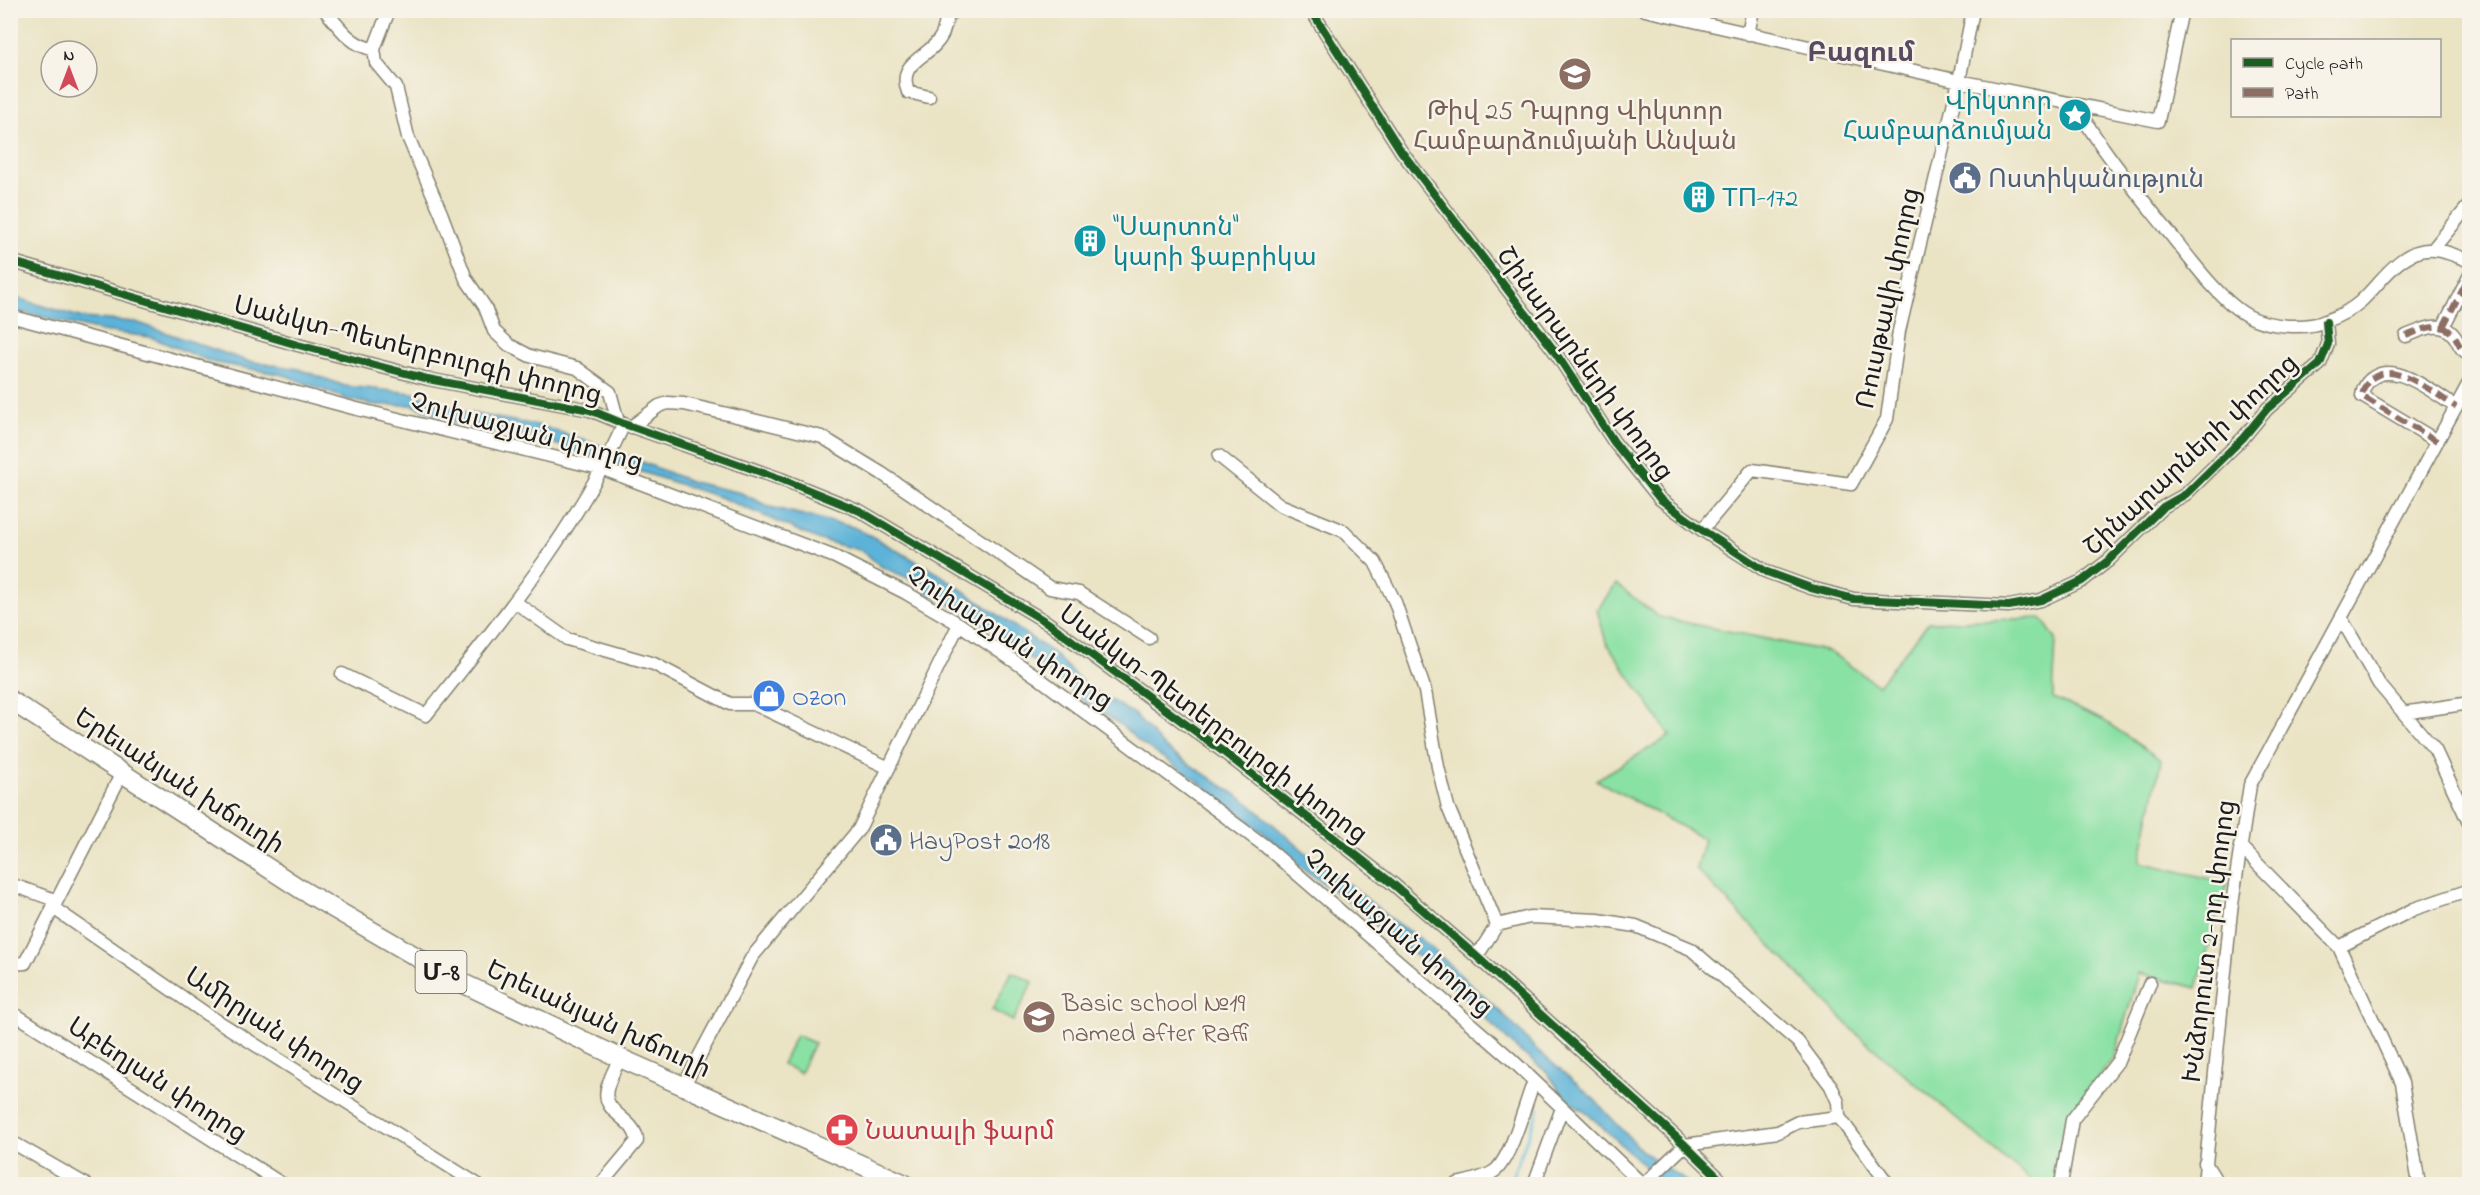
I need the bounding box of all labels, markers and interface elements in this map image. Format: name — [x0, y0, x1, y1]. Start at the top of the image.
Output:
district label: Բազում — [1807, 35, 1915, 74]
north arrow — [39, 39, 99, 99]
legend — [2231, 39, 2441, 117]
text: N — [64, 44, 75, 68]
text: Cycle path — [2285, 52, 2363, 78]
school or university icon: Թիվ 25 Դպրոց Վիկտոր Համբարձումյանի Անվան — [1557, 56, 1593, 92]
text: Path — [2285, 82, 2319, 108]
place label: Վիկտոր Համբարձումյան — [1843, 84, 2052, 152]
place label: Թիվ 25 Դպրոց Վիկտոր Համբարձումյանի Անվան — [1413, 94, 1737, 162]
place icon: Վիկտոր Համբարձումյան — [2057, 97, 2093, 133]
public building icon: Ոստիկանություն — [1947, 160, 1983, 196]
place label: Ոստիկանություն — [1988, 162, 2204, 200]
building icon: ТП-172 — [1681, 179, 1717, 215]
place label: ТП-172 — [1722, 181, 1798, 219]
street label: Ռուսթավի փողոց — [1848, 185, 1932, 413]
place label: "Սարտոն" կարի ֆաբրիկա — [1113, 210, 1317, 278]
building icon: "Սարտոն" կարի ֆաբրիկա — [1072, 223, 1108, 259]
street label: Շինարարների փողոց — [1486, 240, 1682, 490]
street label: Սանկտ-Պետերբուրգի փողոց — [229, 288, 605, 416]
street label: Շինարարների փողոց — [2076, 346, 2308, 566]
street label: Չուխաջյան փողոց — [405, 384, 647, 483]
street label: Չուխաջյան փողոց — [897, 558, 1119, 721]
street label: Սանկտ-Պետերբուրգի փողոց — [1050, 596, 1375, 854]
shop icon: Ozon — [751, 678, 787, 714]
place label: Ozon — [792, 680, 846, 718]
street label: Երեւանյան խճուղի — [66, 700, 291, 865]
street label: Խնձորուտ 2-րդ փողոց — [2175, 798, 2247, 1085]
public building icon: HayPost 2018 — [868, 822, 904, 858]
place label: HayPost 2018 — [909, 824, 1051, 862]
street label: Չուխաջյան փողոց — [1294, 841, 1500, 1027]
road number: Մ-8 — [416, 951, 466, 993]
street label: Երեւանյան խճուղի — [479, 952, 716, 1090]
street label: Ամիրյան փողոց — [176, 959, 371, 1104]
place label: Basic school №19 named after Raffi — [1061, 986, 1250, 1054]
school or university icon: Basic school №19 named after Raffi — [1021, 999, 1057, 1035]
street label: Աբեղյան փողոց — [59, 1009, 254, 1154]
pharmacy icon: Նատալի ֆարմ — [824, 1112, 860, 1148]
place label: Նատալի ֆարմ — [865, 1114, 1055, 1152]

